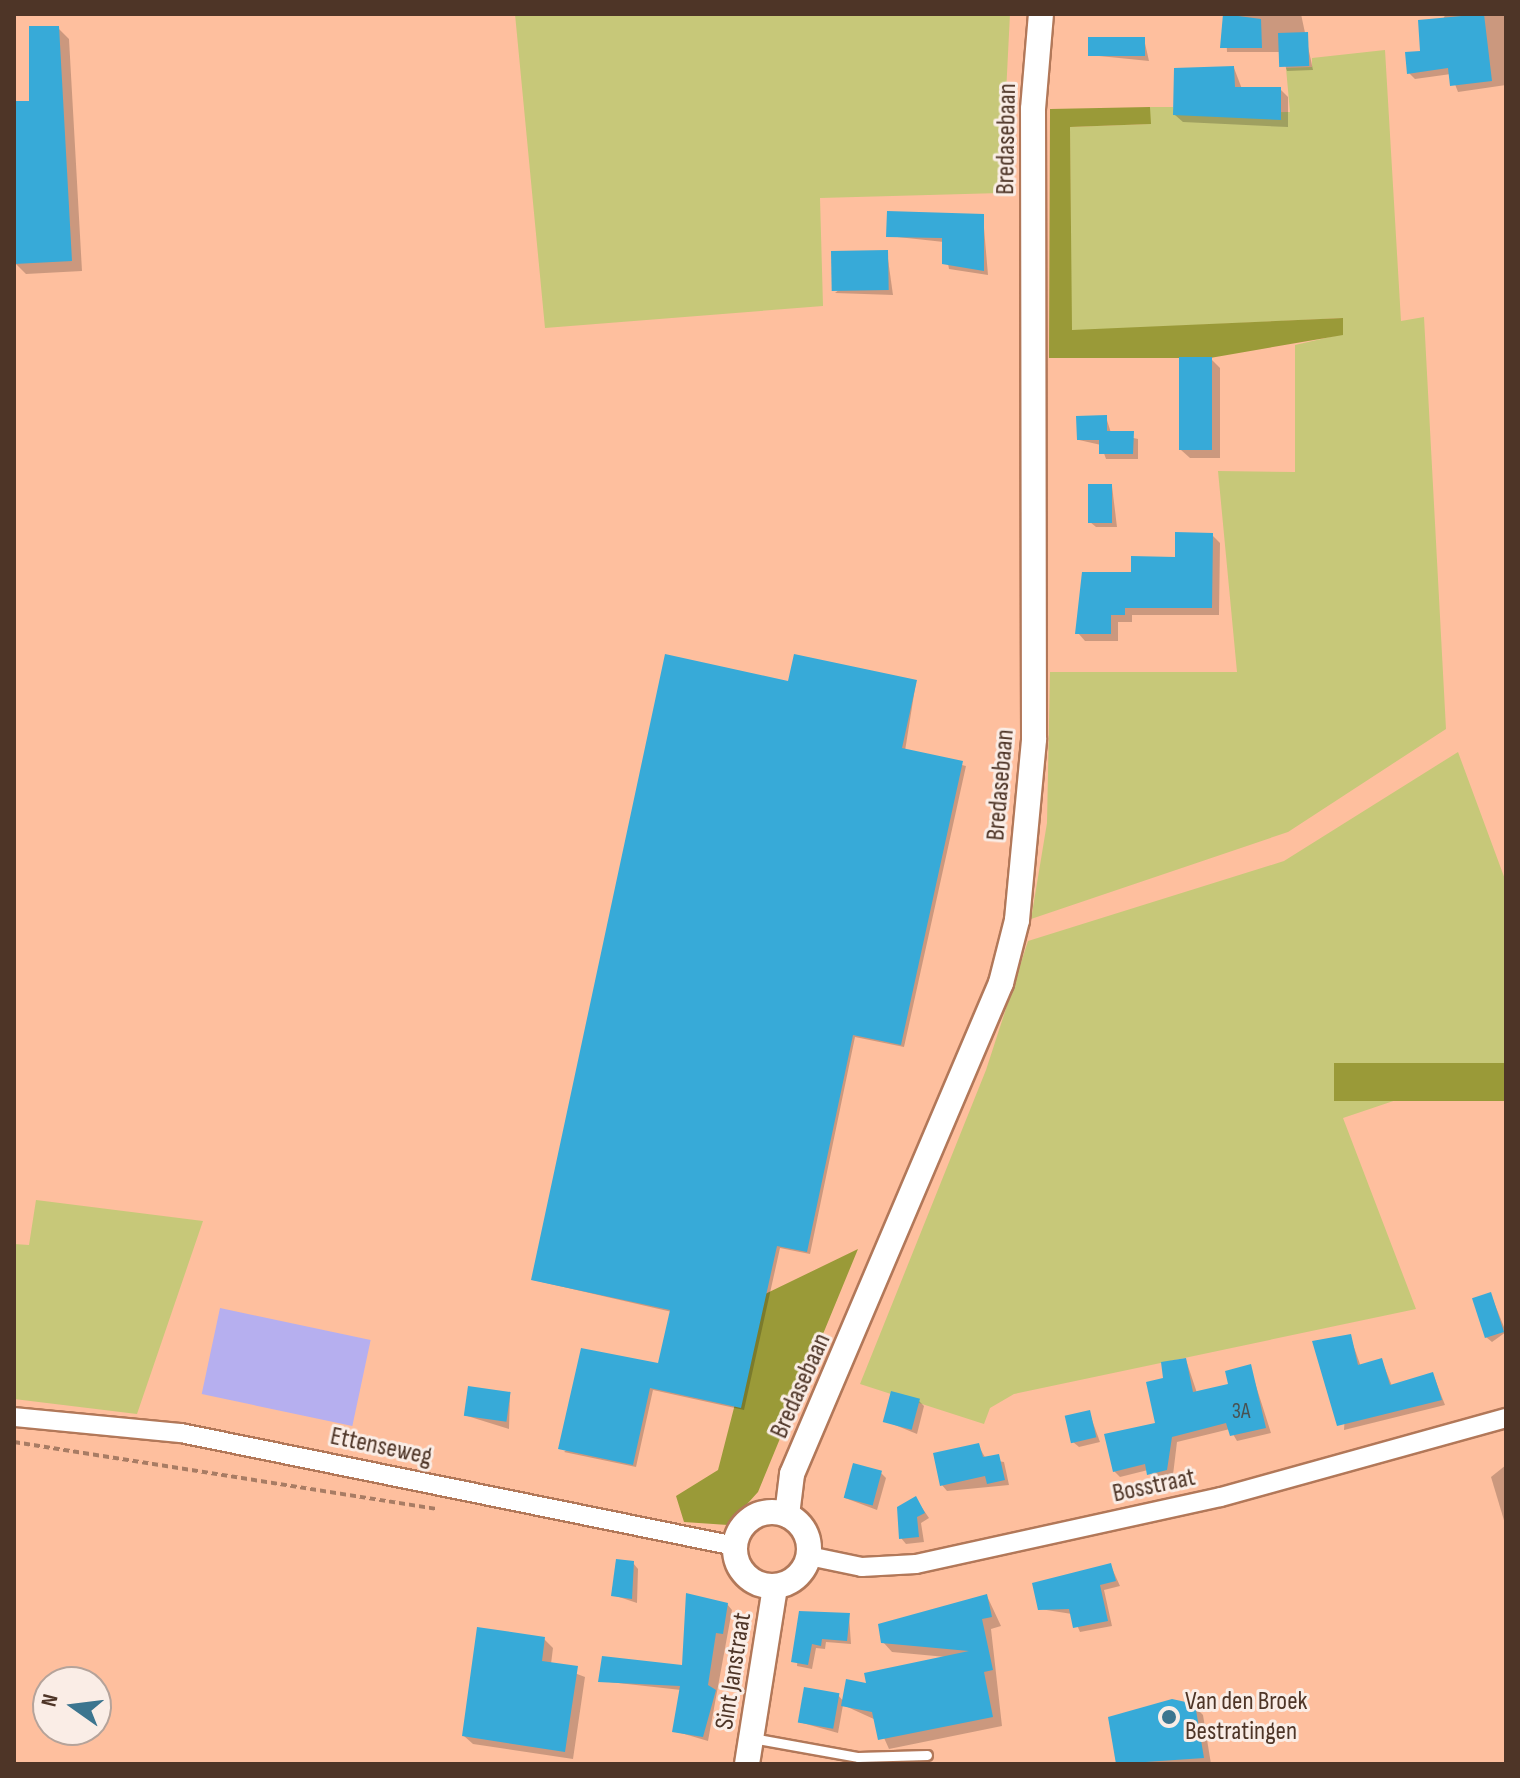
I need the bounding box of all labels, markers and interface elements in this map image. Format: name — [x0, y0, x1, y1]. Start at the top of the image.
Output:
street label: Bredasebaan — [990, 83, 1024, 195]
street label: Bredasebaan — [981, 728, 1021, 842]
street label: Bredasebaan — [764, 1329, 838, 1443]
house number: 3A — [1232, 1399, 1250, 1425]
street label: Ettenseweg — [327, 1421, 435, 1473]
street label: Bosstraat — [1110, 1462, 1198, 1510]
street label: Sint Janstraat — [709, 1610, 759, 1732]
north arrow — [32, 1666, 112, 1746]
place label: Van den Broek Bestratingen — [1185, 1686, 1308, 1748]
text: N — [36, 1692, 65, 1710]
marker: Van den Broek Bestratingen — [1160, 1708, 1178, 1726]

